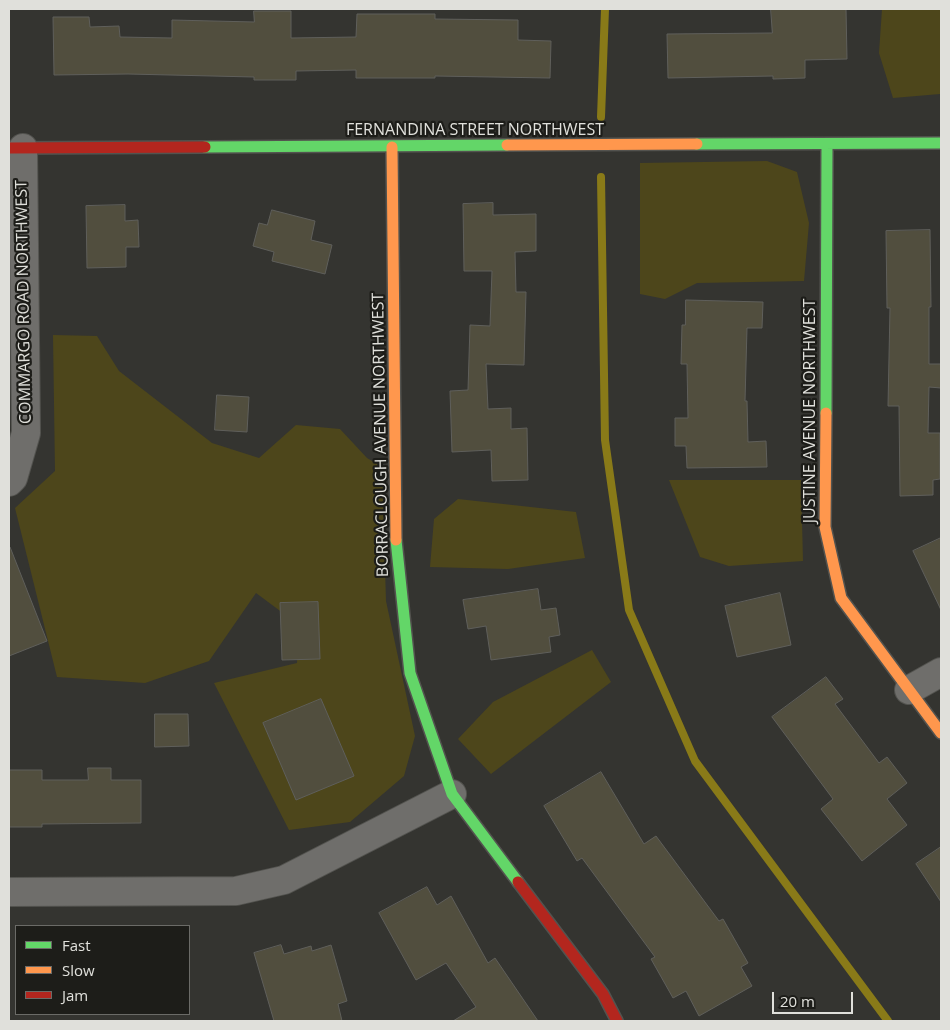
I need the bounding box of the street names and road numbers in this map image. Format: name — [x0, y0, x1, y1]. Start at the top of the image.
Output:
street label: FERNANDINA STREET NORTHWEST — [346, 120, 604, 140]
street label: COMMARGO ROAD NORTHWEST — [12, 180, 36, 424]
street label: BORRACLOUGH AVENUE NORTHWEST — [369, 293, 393, 577]
street label: JUSTINE AVENUE NORTHWEST — [800, 299, 820, 523]

